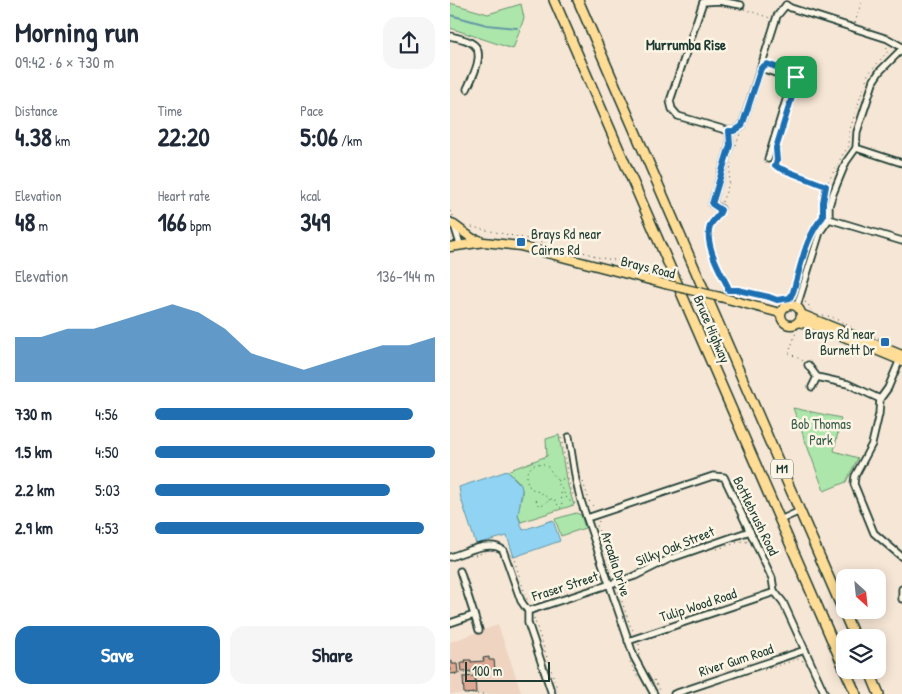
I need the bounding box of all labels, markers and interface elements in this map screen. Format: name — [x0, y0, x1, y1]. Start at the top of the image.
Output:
text: Morning run — [15, 13, 139, 51]
button: share — [383, 17, 435, 69]
district label: Murrumba Rise — [646, 34, 726, 55]
text: 09:42 · 6 × 730 m — [15, 51, 114, 73]
pin — [775, 56, 817, 98]
icon: arrive — [782, 63, 810, 91]
text: Distance — [15, 101, 58, 120]
text: Time — [158, 101, 182, 120]
text: Pace — [300, 101, 324, 120]
text: 4.38 — [15, 120, 52, 154]
text: 22:20 — [158, 120, 210, 154]
text: 5:06 — [300, 120, 338, 154]
text: km — [52, 131, 70, 150]
text: /km — [338, 131, 362, 150]
text: Elevation — [15, 186, 62, 205]
text: Heart rate — [158, 186, 210, 205]
text: kcal — [300, 186, 321, 205]
text: 48 — [15, 205, 35, 239]
text: 166 — [158, 205, 187, 239]
text: 349 — [300, 205, 330, 239]
text: m — [35, 216, 48, 235]
text: bpm — [187, 216, 211, 235]
place label: Brays Rd near Cairns Rd — [531, 224, 602, 259]
marker: Brays Rd near Cairns Rd — [515, 236, 527, 248]
street label: Brays Road — [619, 251, 678, 284]
text: Elevation — [15, 265, 68, 287]
text: 136–144 m — [377, 265, 435, 287]
street label: Bruce Highway — [689, 292, 735, 366]
place label: Brays Rd near Burnett Dr — [805, 324, 876, 359]
marker: Brays Rd near Burnett Dr — [879, 336, 891, 348]
text: 730 m — [15, 403, 52, 425]
text: 4:56 — [95, 403, 118, 425]
park label: Bob Thomas Park — [791, 414, 851, 449]
text: 1.5 km — [15, 441, 52, 463]
text: 4:50 — [95, 441, 119, 463]
road number: M1 — [771, 459, 793, 478]
street label: Bottlebrush Road — [729, 473, 784, 559]
text: 2.2 km — [15, 479, 55, 501]
text: 5:03 — [95, 479, 120, 501]
text: 2.9 km — [15, 517, 53, 539]
text: 4:53 — [95, 517, 119, 539]
street label: Silky Oak Street — [633, 521, 717, 571]
street label: Arcadia Drive — [597, 529, 636, 599]
street label: Fraser Street — [528, 566, 600, 605]
north arrow — [836, 569, 886, 619]
map controls — [836, 569, 886, 679]
street label: Tulip Wood Road — [657, 583, 740, 627]
button: Save — [15, 626, 220, 684]
button: Share — [230, 626, 435, 684]
button: layers — [836, 629, 886, 679]
street label: River Gum Road — [696, 638, 776, 681]
scale bar — [465, 659, 550, 682]
text: 100 m — [472, 661, 502, 680]

